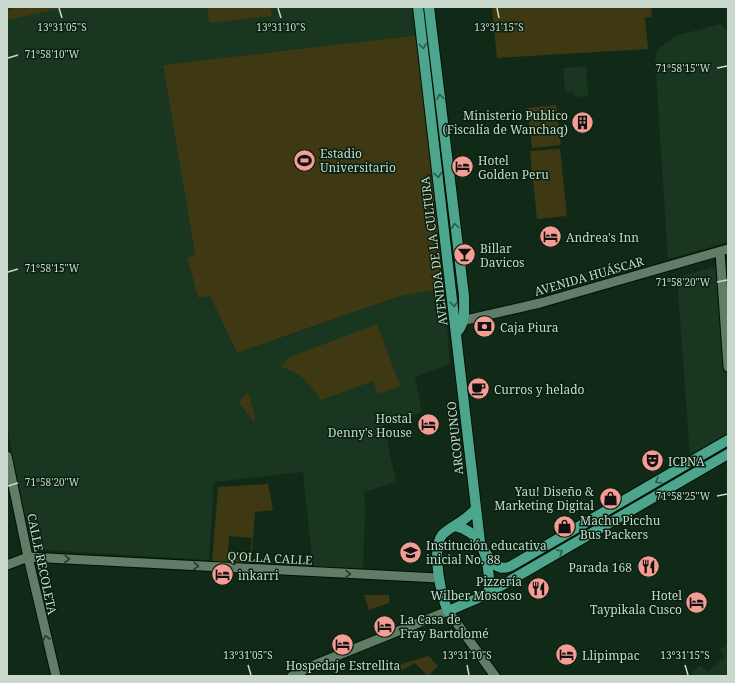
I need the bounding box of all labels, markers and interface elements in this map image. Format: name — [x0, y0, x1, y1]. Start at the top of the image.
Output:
text: 13°31'05"S — [37, 20, 87, 34]
text: 13°31'10"S — [256, 20, 306, 34]
text: 13°31'15"S — [474, 20, 524, 34]
one-way arrow — [418, 43, 427, 49]
text: 71°58'10"W — [25, 47, 80, 61]
text: 71°58'15"W — [656, 61, 711, 75]
one-way arrow — [436, 94, 445, 100]
place label: Ministerio Publico (Fiscalía de Wanchaq) — [442, 107, 568, 138]
building icon: Ministerio Publico (Fiscalía de Wanchaq) — [570, 109, 596, 135]
place label: Estadio Universitario — [320, 145, 396, 176]
sports icon: Estadio Universitario — [292, 147, 318, 173]
place label: Hotel Golden Peru — [478, 152, 549, 183]
hotel icon: Hotel Golden Peru — [449, 154, 475, 180]
one-way arrow — [433, 172, 442, 178]
street label: AVENIDA DE LA CULTURA — [416, 175, 452, 326]
one-way arrow — [451, 223, 460, 229]
hotel icon: Andrea's Inn — [538, 224, 564, 250]
place label: Andrea's Inn — [566, 229, 639, 246]
place label: Billar Davicos — [480, 240, 525, 271]
bar icon: Billar Davicos — [452, 242, 478, 268]
street label: AVENIDA HUÁSCAR — [532, 252, 646, 300]
text: 71°58'15"W — [25, 261, 80, 275]
text: 71°58'20"W — [656, 275, 711, 289]
one-way arrow — [449, 301, 458, 307]
bank icon: Caja Piura — [471, 314, 497, 340]
place label: Caja Piura — [500, 319, 559, 336]
cafe icon: Curros y helado — [465, 376, 491, 402]
place label: Curros y helado — [494, 381, 585, 398]
street label: ARCOPUNCO — [443, 400, 467, 476]
place label: Hostal Denny's House — [328, 410, 412, 441]
hotel icon: Hostal Denny's House — [415, 412, 441, 438]
theatre icon: ICPNA — [639, 448, 665, 474]
place label: ICPNA — [668, 453, 705, 470]
text: 71°58'20"W — [25, 475, 80, 489]
one-way arrow — [655, 476, 662, 483]
place label: Yau! Diseño & Marketing Digital — [494, 483, 594, 514]
shop icon: Yau! Diseño & Marketing Digital — [597, 485, 623, 511]
text: 71°58'25"W — [656, 489, 711, 503]
street label: CALLE RECOLETA — [23, 512, 61, 617]
place label: Machu Picchu Bus Packers — [580, 512, 661, 543]
shop icon: Machu Picchu Bus Packers — [551, 514, 577, 540]
place label: Institución educativa inicial No. 88 — [426, 537, 547, 568]
school or university icon: Institución educativa inicial No. 88 — [398, 539, 424, 565]
street label: Q'OLLA CALLE — [227, 547, 313, 569]
one-way arrow — [556, 549, 563, 556]
restaurant icon: Parada 168 — [635, 554, 661, 580]
one-way arrow — [64, 555, 70, 564]
place label: Parada 168 — [568, 559, 632, 576]
one-way arrow — [193, 561, 199, 570]
hotel icon: inkarri — [210, 562, 236, 588]
place label: inkarri — [238, 567, 279, 584]
one-way arrow — [345, 569, 351, 578]
place label: Pizzería Wilber Moscoso — [431, 573, 522, 604]
restaurant icon: Pizzería Wilber Moscoso — [525, 575, 551, 601]
place label: Hotel Taypikala Cusco — [590, 587, 682, 618]
hotel icon: Hotel Taypikala Cusco — [684, 589, 710, 615]
place label: La Casa de Fray Bartolomé — [400, 611, 489, 642]
hotel icon: La Casa de Fray Bartolomé — [372, 613, 398, 639]
hotel icon: Hospedaje Estrellita — [330, 631, 356, 657]
one-way arrow — [43, 635, 51, 642]
hotel icon: Llipimpac — [554, 642, 580, 668]
place label: Llipimpac — [582, 647, 640, 664]
text: 13°31'05"S — [223, 648, 273, 662]
text: 13°31'10"S — [442, 648, 492, 662]
text: 13°31'15"S — [660, 648, 710, 662]
place label: Hospedaje Estrellita — [286, 657, 400, 674]

